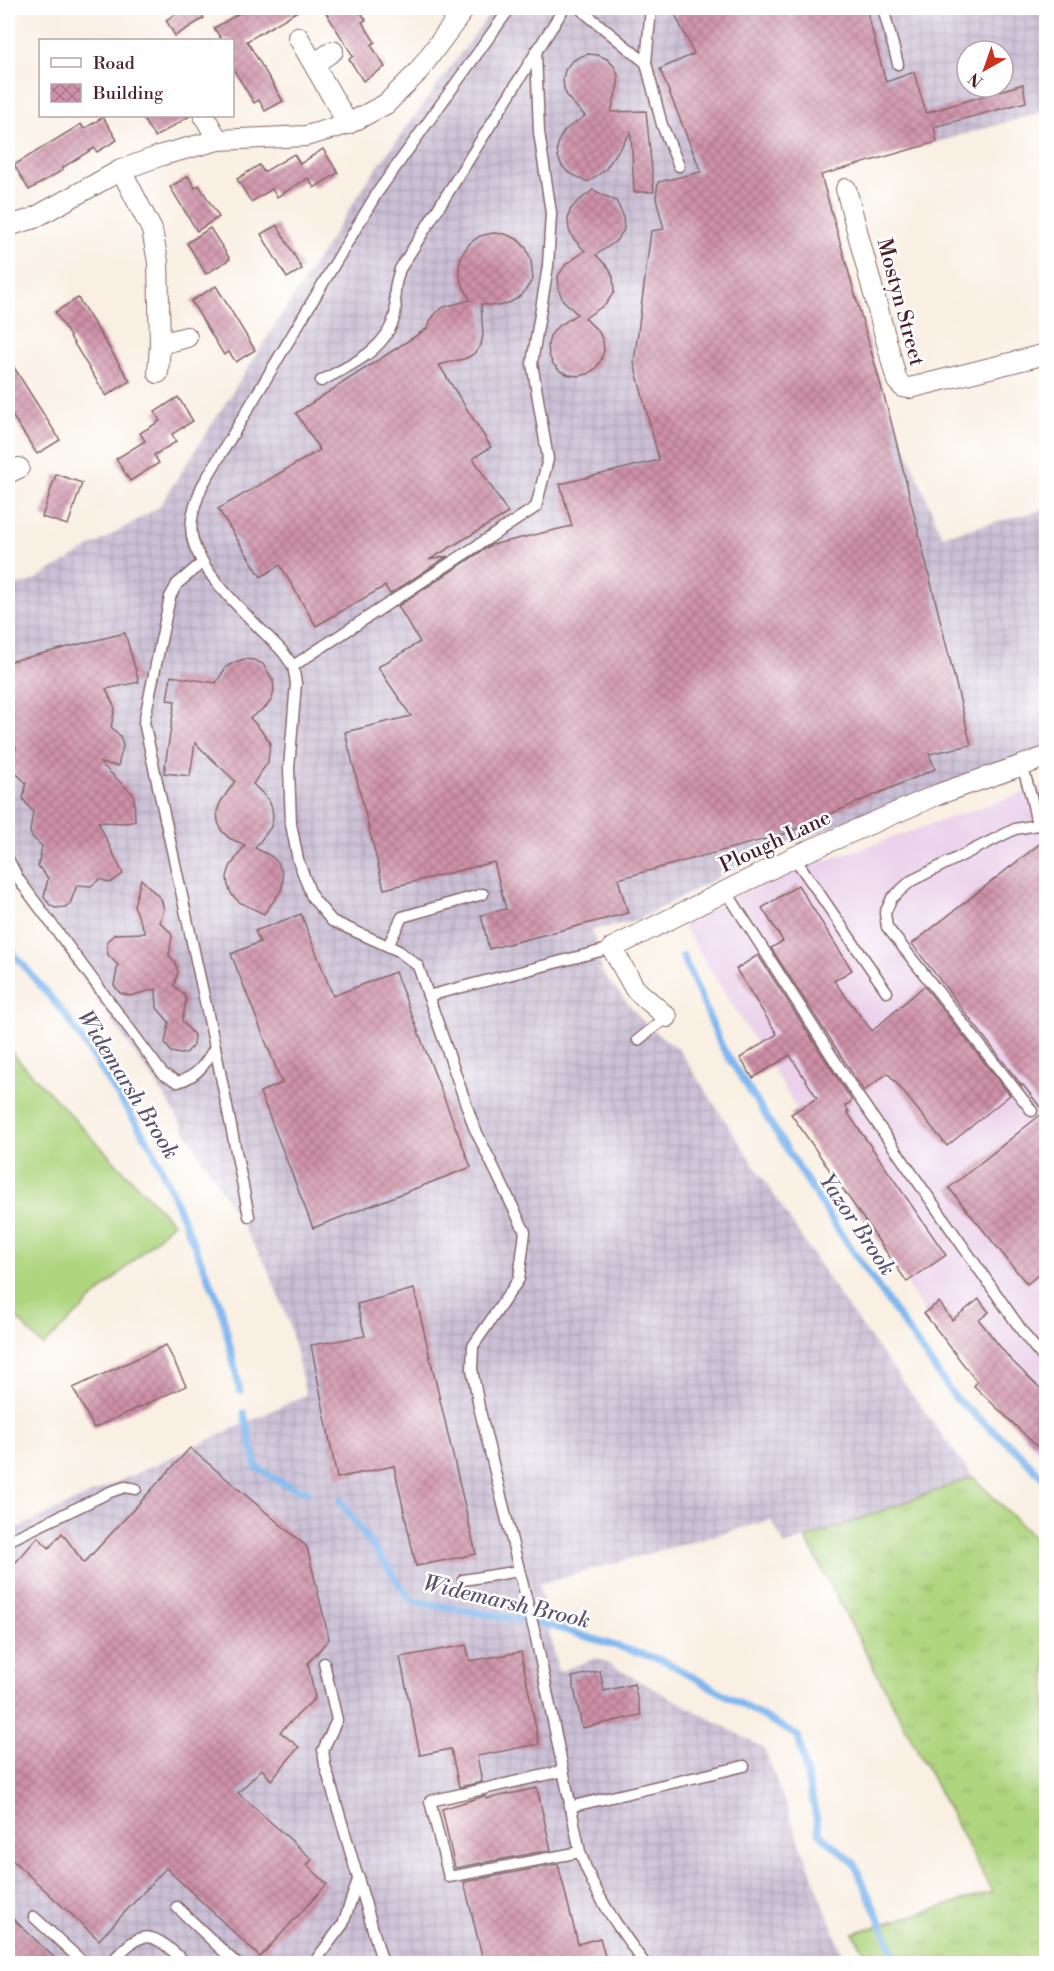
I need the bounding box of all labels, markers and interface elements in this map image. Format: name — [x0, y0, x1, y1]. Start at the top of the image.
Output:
legend — [39, 39, 234, 117]
north arrow — [955, 39, 1015, 99]
text: Road — [93, 52, 136, 75]
text: N — [964, 68, 987, 91]
text: Building — [92, 82, 164, 105]
street label: Mostyn Street — [870, 236, 930, 370]
street label: Plough Lane — [716, 805, 835, 879]
water label: Widemarsh Brook — [71, 1005, 184, 1164]
water label: Yazor Brook — [813, 1169, 901, 1281]
water label: Widemarsh Brook — [421, 1570, 593, 1635]

